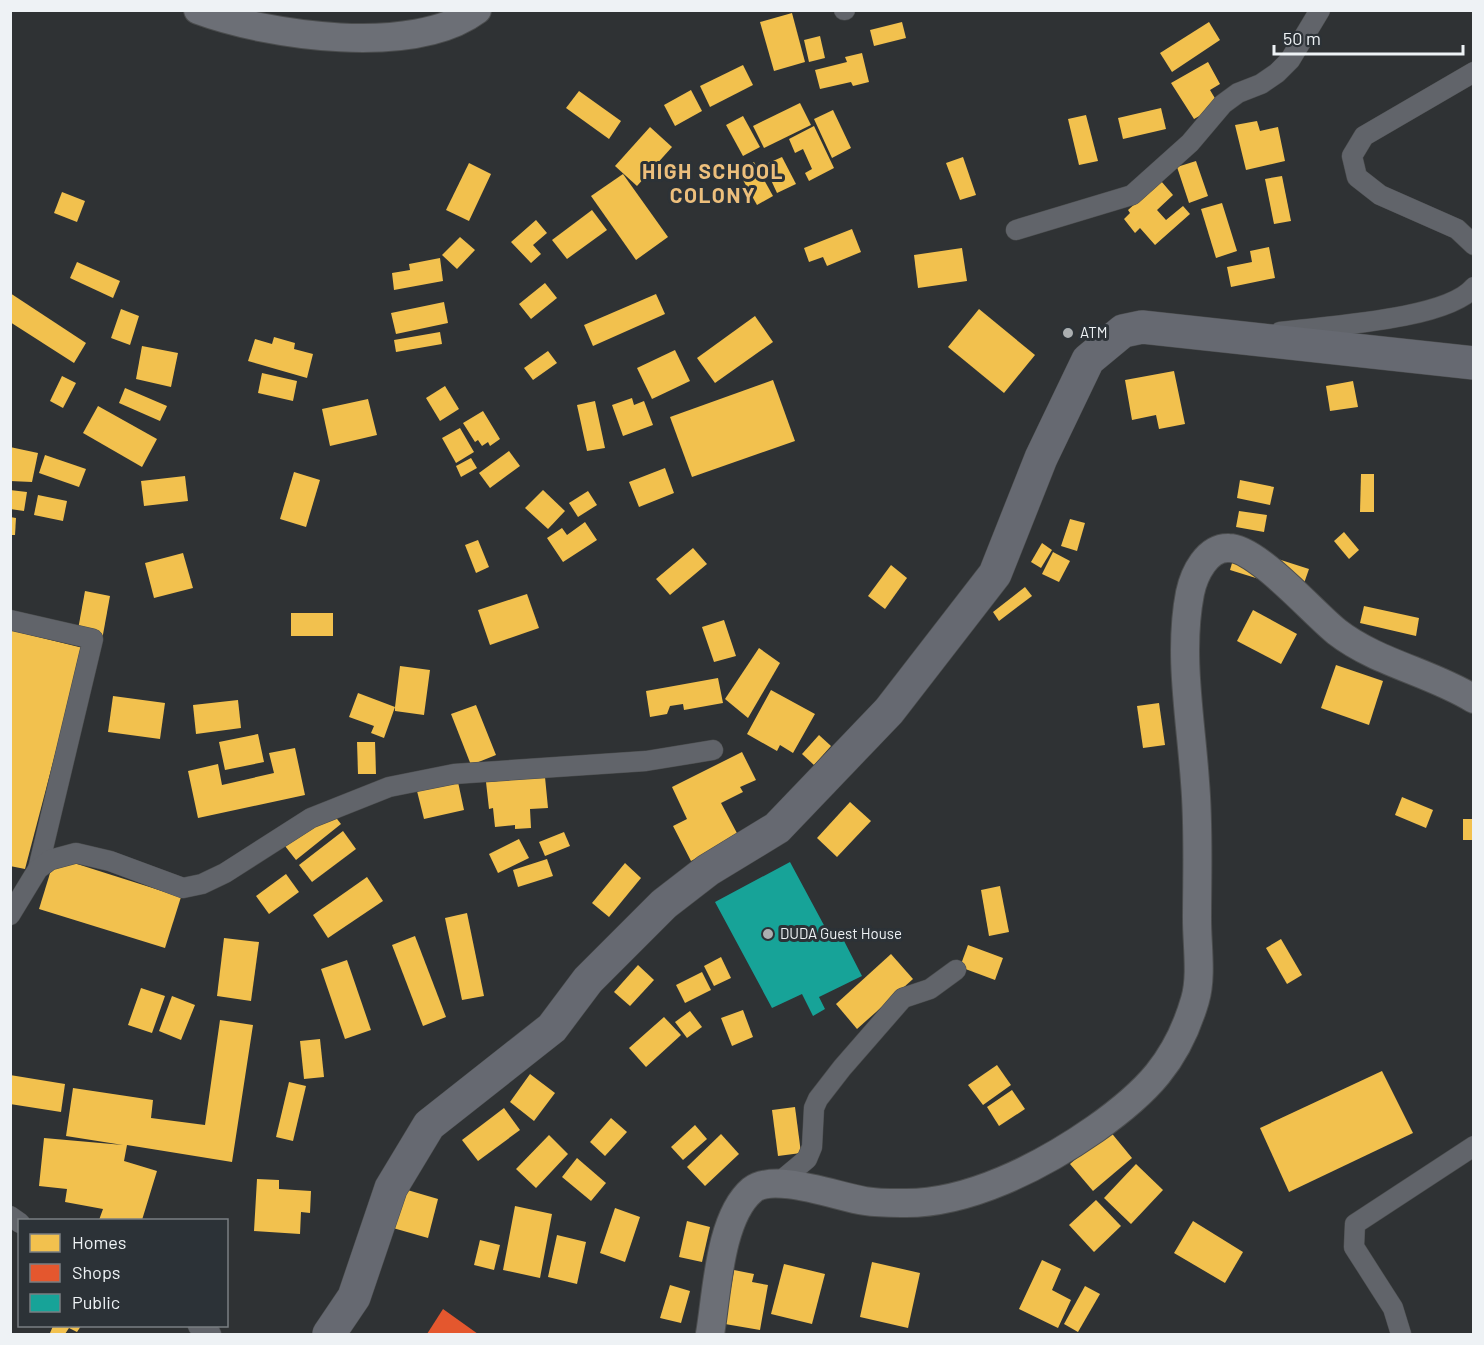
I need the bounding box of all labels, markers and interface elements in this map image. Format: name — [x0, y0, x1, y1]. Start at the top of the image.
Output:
scale bar — [1274, 18, 1463, 56]
text: 50 m — [1283, 27, 1321, 49]
district label: HIGH SCHOOL COLONY — [642, 158, 784, 207]
place label: ATM — [1080, 323, 1107, 341]
marker: ATM — [1061, 326, 1075, 340]
place label: DUDA Guest House — [780, 924, 902, 942]
marker: DUDA Guest House — [761, 927, 775, 941]
legend — [18, 1219, 228, 1327]
text: Homes — [72, 1231, 126, 1253]
text: Shops — [72, 1261, 121, 1283]
text: Public — [72, 1291, 120, 1313]

